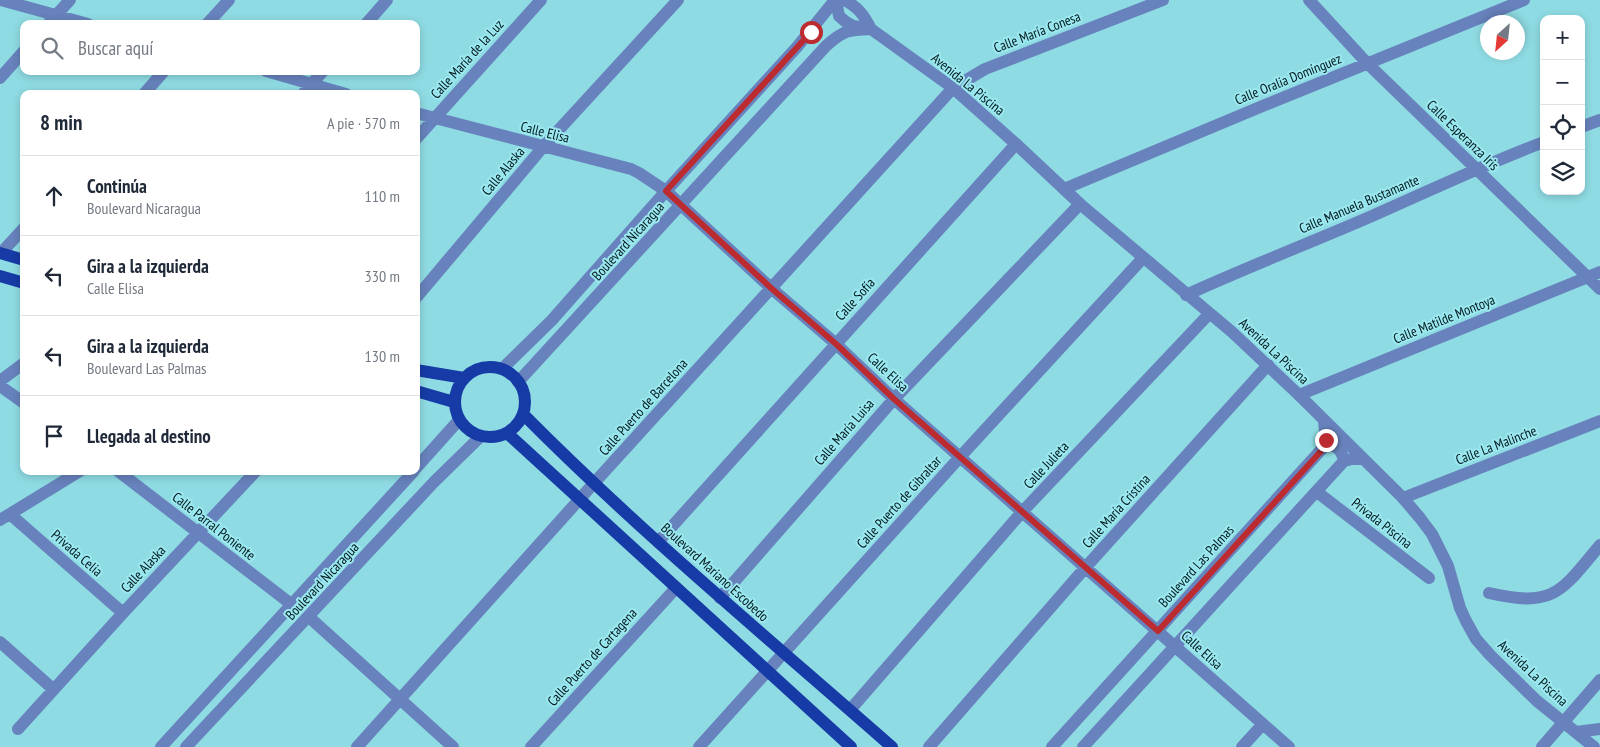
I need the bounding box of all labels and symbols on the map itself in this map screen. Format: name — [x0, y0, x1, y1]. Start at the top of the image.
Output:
street label: Calle María Conesa — [991, 7, 1083, 57]
north arrow — [1480, 15, 1525, 60]
street label: Calle María de la Luz — [427, 16, 507, 102]
route start — [800, 21, 823, 44]
street label: Avenida La Piscina — [928, 49, 1008, 119]
street label: Calle Oralia Domínguez — [1232, 49, 1344, 109]
street label: Calle Esperanza Iris — [1423, 96, 1503, 174]
street label: Calle Elisa — [519, 117, 571, 147]
street label: Calle Alaska — [477, 143, 529, 199]
street label: Calle Manuela Bustamante — [1296, 170, 1422, 237]
street label: Boulevard Nicaragua — [588, 198, 668, 284]
street label: Calle Sofía — [831, 274, 879, 324]
street label: Calle Matilde Montoya — [1390, 290, 1498, 348]
street label: Avenida La Piscina — [1235, 314, 1313, 388]
street label: Calle Elisa — [864, 348, 912, 396]
street label: Calle Puerto de Barcelona — [595, 355, 691, 459]
street label: Calle María Luisa — [810, 395, 878, 469]
street label: Calle La Malinche — [1453, 421, 1539, 469]
route end — [1315, 429, 1338, 452]
street label: Calle Julieta — [1020, 438, 1072, 492]
street label: Calle Puerto de Gibraltar — [853, 452, 945, 552]
street label: Calle María Cristina — [1078, 470, 1154, 552]
street label: Calle Parral Poniente — [169, 488, 259, 564]
street label: Privada Piscina — [1348, 494, 1416, 552]
street label: Boulevard Mariano Escobedo — [657, 519, 773, 625]
street label: Boulevard Las Palmas — [1154, 521, 1238, 611]
street label: Privada Celia — [48, 526, 106, 580]
street label: Boulevard Nicaragua — [281, 538, 363, 624]
street label: Calle Alaska — [117, 542, 169, 596]
street label: Calle Puerto de Cartagena — [543, 604, 641, 710]
street label: Calle Elisa — [1177, 627, 1227, 673]
street label: Avenida La Piscina — [1494, 636, 1572, 710]

